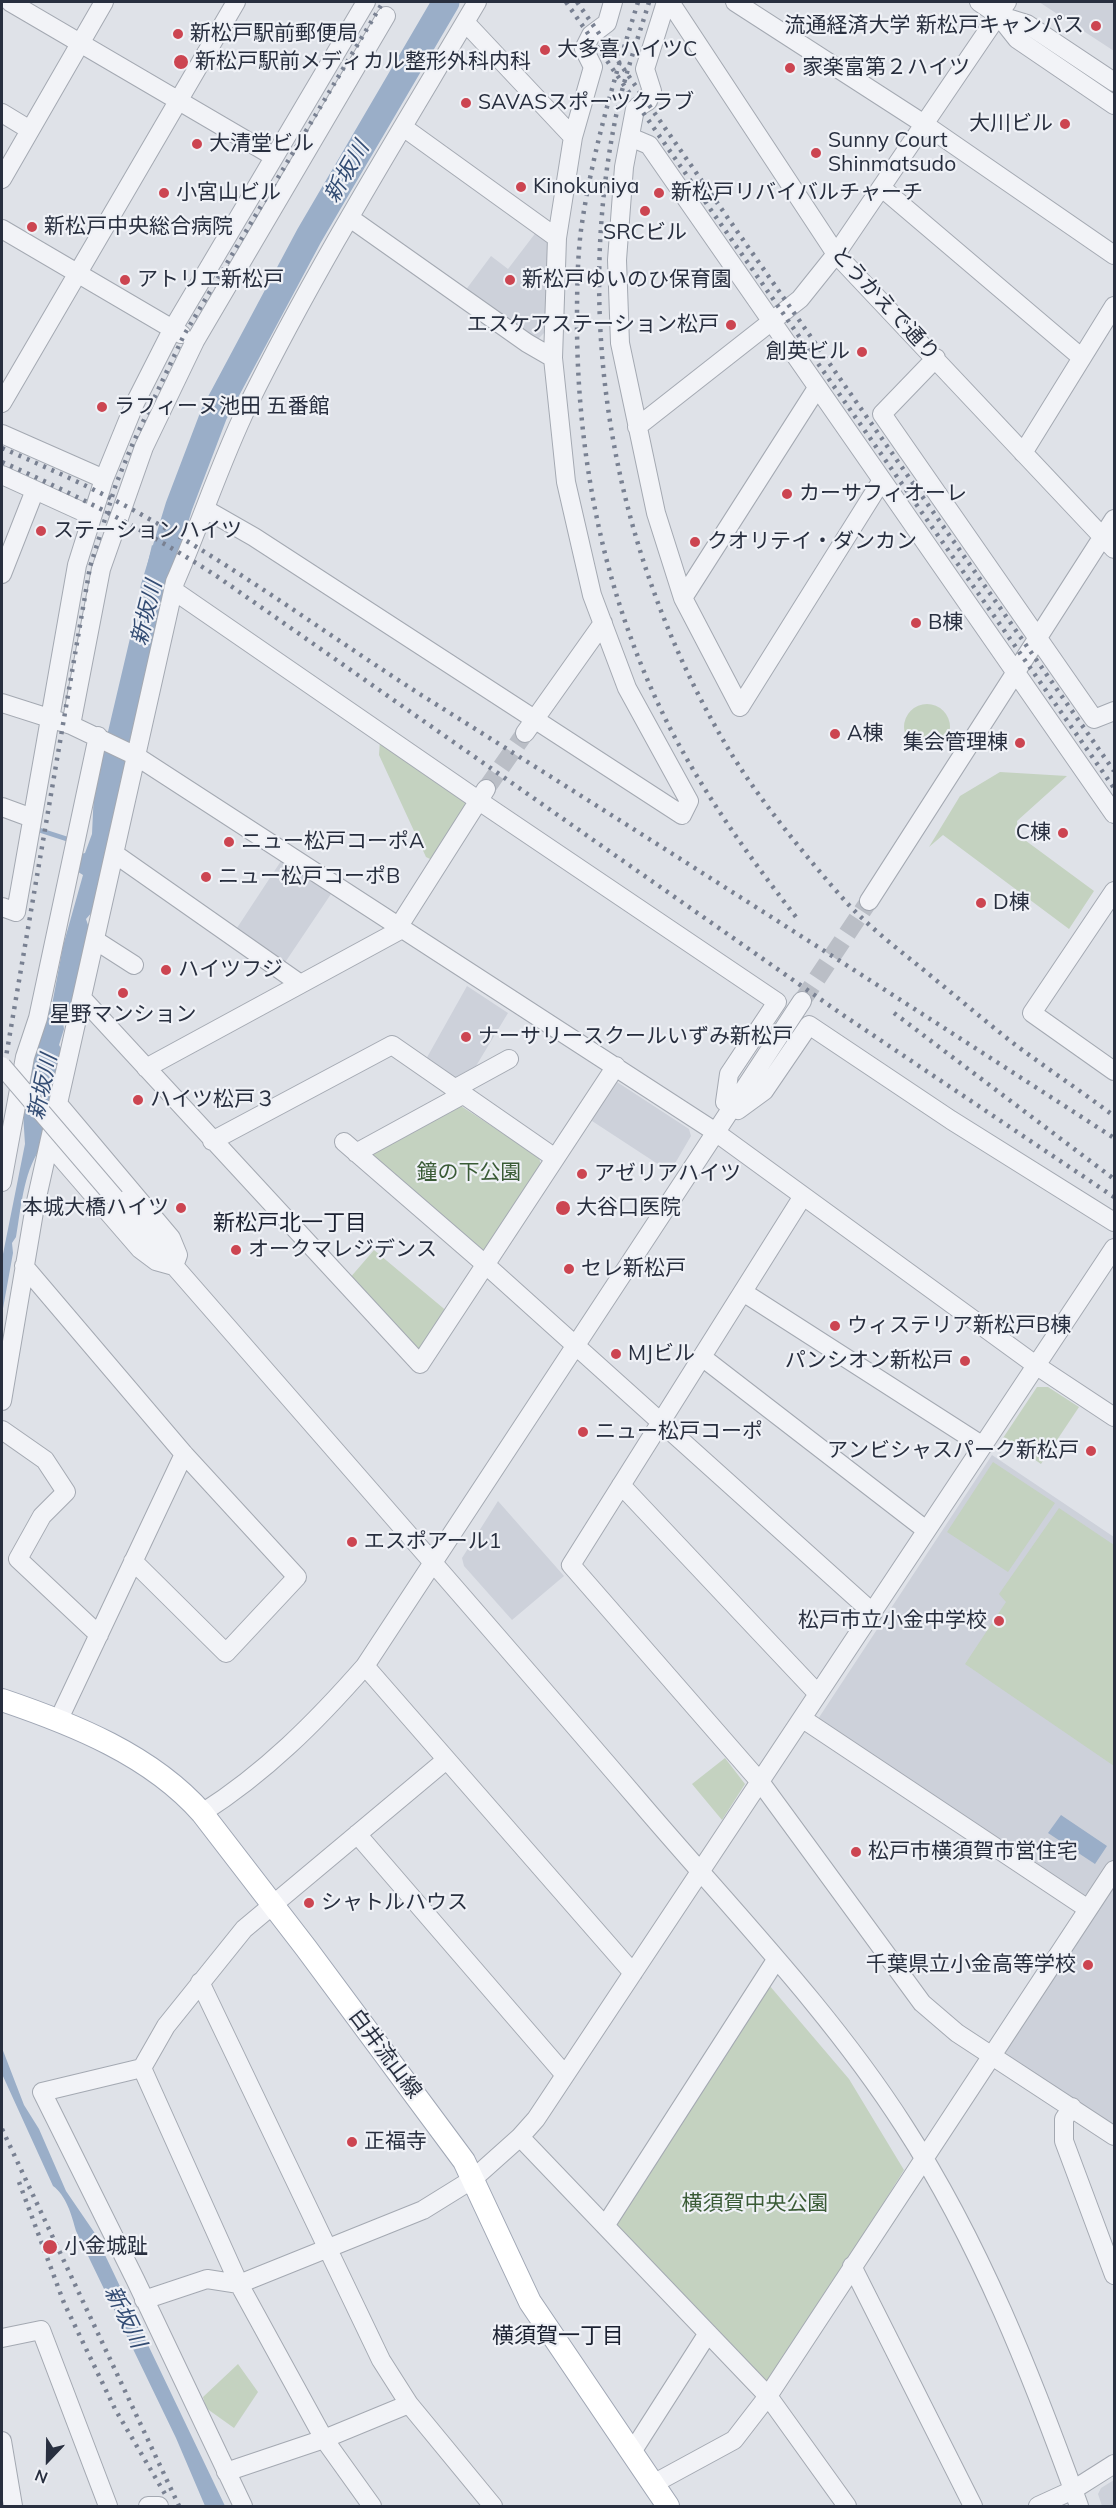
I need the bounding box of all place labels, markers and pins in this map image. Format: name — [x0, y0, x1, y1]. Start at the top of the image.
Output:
place label: 流通経済大学 新松戸キャンパス — [785, 13, 1084, 39]
marker: 流通経済大学 新松戸キャンパス — [1089, 19, 1103, 33]
place label: 新松戸駅前郵便局 — [190, 21, 358, 47]
marker: 新松戸駅前郵便局 — [171, 27, 185, 41]
place label: 大多喜ハイツC — [557, 37, 697, 63]
marker: 大多喜ハイツC — [538, 43, 552, 57]
place label: 新松戸駅前メディカル整形外科内科 — [195, 49, 531, 75]
marker: 新松戸駅前メディカル整形外科内科 — [172, 53, 190, 71]
place label: 家楽富第２ハイツ — [802, 55, 970, 81]
marker: 家楽富第２ハイツ — [783, 61, 797, 75]
place label: SAVASスポーツクラブ — [478, 90, 694, 116]
marker: SAVASスポーツクラブ — [459, 96, 473, 110]
place label: 大川ビル — [969, 111, 1053, 137]
marker: 大川ビル — [1058, 117, 1072, 131]
place label: Sunny Court Shinmatsudo — [828, 128, 956, 178]
place label: 大清堂ビル — [209, 131, 314, 157]
marker: 大清堂ビル — [190, 137, 204, 151]
marker: Sunny Court Shinmatsudo — [809, 146, 823, 160]
place label: Kinokuniya — [533, 174, 639, 200]
place label: 小宮山ビル — [176, 180, 281, 206]
marker: Kinokuniya — [514, 180, 528, 194]
place label: 新松戸リバイバルチャーチ — [671, 180, 923, 206]
marker: 小宮山ビル — [157, 186, 171, 200]
marker: 新松戸リバイバルチャーチ — [652, 186, 666, 200]
marker: SRCビル — [638, 204, 652, 218]
place label: 新松戸中央総合病院 — [44, 214, 233, 240]
marker: 新松戸中央総合病院 — [25, 220, 39, 234]
place label: SRCビル — [603, 220, 687, 246]
place label: アトリエ新松戸 — [137, 267, 284, 293]
place label: 新松戸ゆいのひ保育園 — [522, 267, 732, 293]
marker: アトリエ新松戸 — [118, 273, 132, 287]
marker: 新松戸ゆいのひ保育園 — [503, 273, 517, 287]
place label: エスケアステーション松戸 — [467, 312, 719, 338]
marker: エスケアステーション松戸 — [724, 318, 738, 332]
place label: 創英ビル — [766, 339, 850, 365]
marker: 創英ビル — [855, 345, 869, 359]
place label: ラフィーヌ池田 五番館 — [114, 394, 329, 420]
marker: ラフィーヌ池田 五番館 — [95, 400, 109, 414]
place label: カーサフィオーレ — [799, 481, 967, 507]
marker: カーサフィオーレ — [780, 487, 794, 501]
place label: ステーションハイツ — [53, 518, 242, 544]
marker: ステーションハイツ — [34, 524, 48, 538]
place label: クオリテイ・ダンカン — [707, 529, 917, 555]
marker: クオリテイ・ダンカン — [688, 535, 702, 549]
place label: B棟 — [928, 610, 963, 636]
marker: B棟 — [909, 616, 923, 630]
place label: A棟 — [847, 721, 883, 747]
marker: A棟 — [828, 727, 842, 741]
place label: 集会管理棟 — [903, 730, 1008, 756]
marker: 集会管理棟 — [1013, 736, 1027, 750]
place label: C棟 — [1016, 820, 1051, 846]
marker: C棟 — [1056, 826, 1070, 840]
place label: ニュー松戸コーポA — [241, 829, 424, 855]
marker: ニュー松戸コーポA — [222, 835, 236, 849]
place label: ニュー松戸コーポB — [218, 864, 400, 890]
marker: ニュー松戸コーポB — [199, 870, 213, 884]
place label: D棟 — [993, 890, 1030, 916]
marker: D棟 — [974, 896, 988, 910]
place label: ハイツフジ — [178, 957, 283, 983]
marker: ハイツフジ — [159, 963, 173, 977]
marker: 星野マンション — [116, 986, 130, 1000]
place label: 星野マンション — [50, 1002, 196, 1028]
place label: ナーサリースクールいずみ新松戸 — [478, 1024, 793, 1050]
marker: ナーサリースクールいずみ新松戸 — [459, 1030, 473, 1044]
place label: ハイツ松戸３ — [150, 1087, 276, 1113]
marker: ハイツ松戸３ — [131, 1093, 145, 1107]
place label: アゼリアハイツ — [594, 1161, 741, 1187]
marker: アゼリアハイツ — [575, 1167, 589, 1181]
place label: 本城大橋ハイツ — [22, 1195, 169, 1221]
place label: 大谷口医院 — [576, 1195, 681, 1221]
marker: 大谷口医院 — [554, 1199, 572, 1217]
marker: 本城大橋ハイツ — [174, 1201, 188, 1215]
place label: オークマレジデンス — [248, 1237, 437, 1263]
marker: オークマレジデンス — [229, 1243, 243, 1257]
place label: セレ新松戸 — [581, 1256, 686, 1282]
marker: セレ新松戸 — [562, 1262, 576, 1276]
place label: ウィステリア新松戸B棟 — [847, 1313, 1071, 1339]
marker: ウィステリア新松戸B棟 — [828, 1319, 842, 1333]
place label: MJビル — [628, 1341, 695, 1367]
marker: MJビル — [609, 1347, 623, 1361]
place label: パンシオン新松戸 — [785, 1348, 953, 1374]
marker: パンシオン新松戸 — [958, 1354, 972, 1368]
place label: ニュー松戸コーポ — [595, 1419, 763, 1445]
marker: ニュー松戸コーポ — [576, 1425, 590, 1439]
place label: アンビシャスパーク新松戸 — [827, 1438, 1079, 1464]
marker: アンビシャスパーク新松戸 — [1084, 1444, 1098, 1458]
place label: エスポアール1 — [364, 1529, 501, 1555]
marker: エスポアール1 — [345, 1535, 359, 1549]
place label: 松戸市立小金中学校 — [798, 1608, 987, 1634]
marker: 松戸市立小金中学校 — [992, 1614, 1006, 1628]
place label: 松戸市横須賀市営住宅 — [868, 1839, 1078, 1865]
marker: 松戸市横須賀市営住宅 — [849, 1845, 863, 1859]
place label: シャトルハウス — [321, 1890, 468, 1916]
marker: シャトルハウス — [302, 1896, 316, 1910]
place label: 千葉県立小金高等学校 — [866, 1952, 1076, 1978]
marker: 千葉県立小金高等学校 — [1081, 1958, 1095, 1972]
place label: 正福寺 — [364, 2129, 427, 2155]
marker: 正福寺 — [345, 2135, 359, 2149]
place label: 小金城趾 — [64, 2234, 148, 2260]
marker: 小金城趾 — [41, 2238, 59, 2256]

